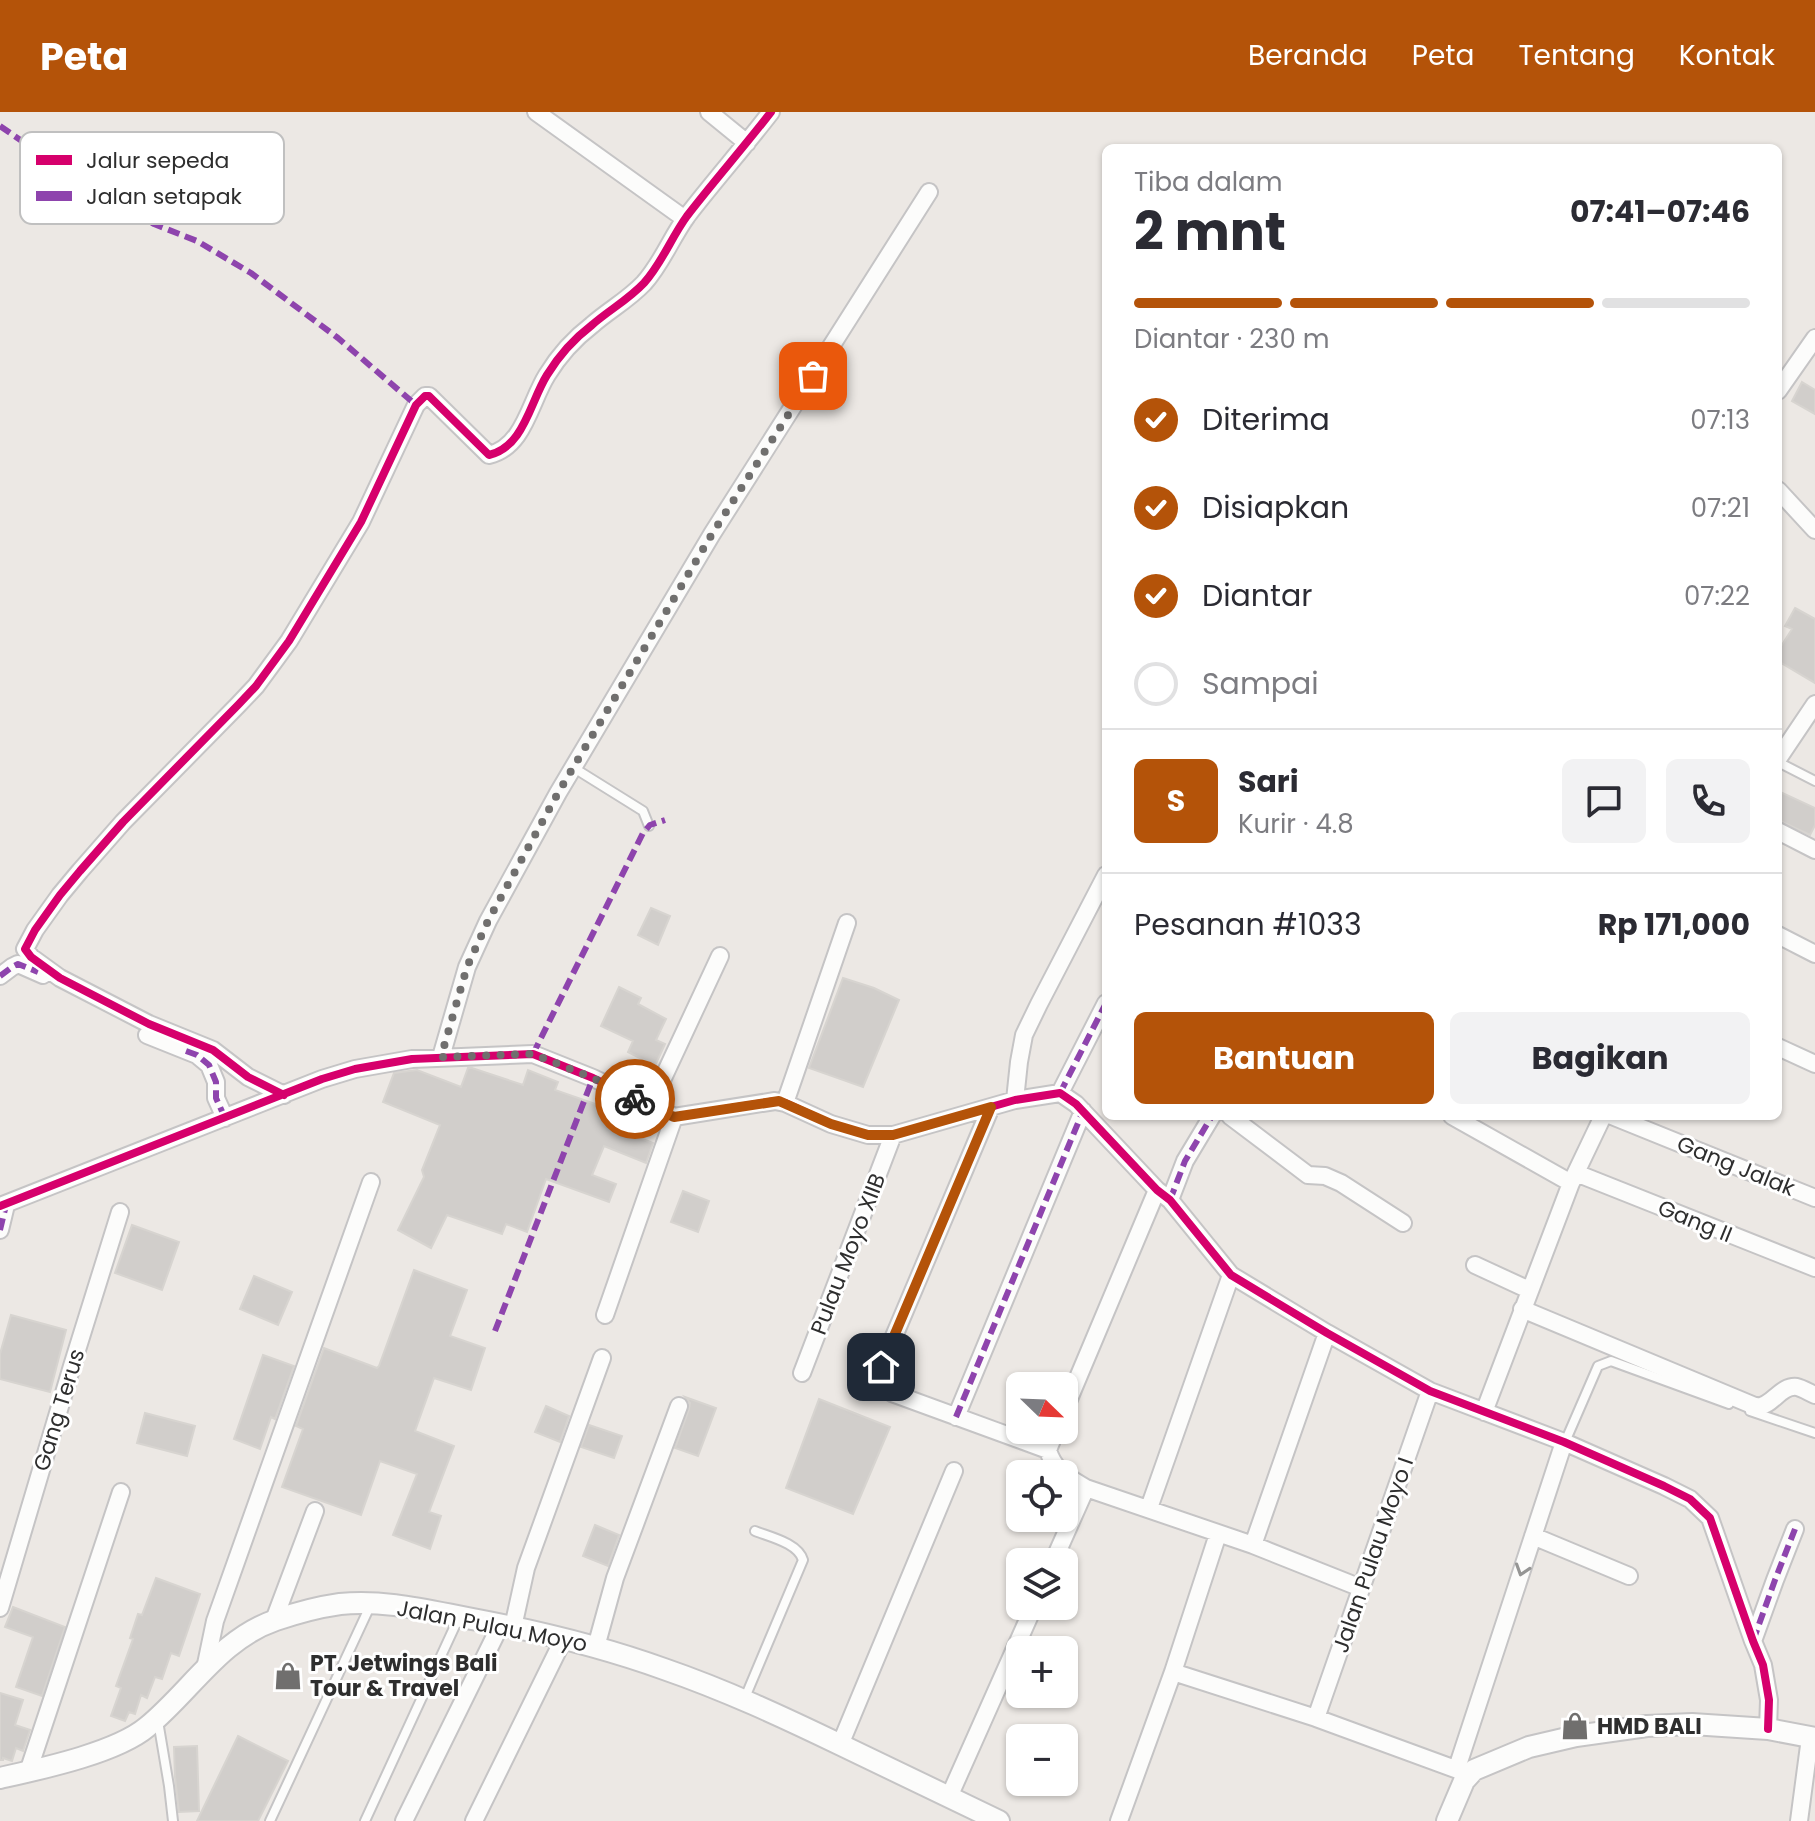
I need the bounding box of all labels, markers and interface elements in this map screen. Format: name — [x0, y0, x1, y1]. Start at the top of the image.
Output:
text: Peta — [40, 30, 128, 83]
text: Beranda — [1248, 36, 1368, 75]
text: Peta — [1412, 36, 1474, 75]
text: Tentang — [1518, 36, 1635, 75]
text: Kontak — [1679, 36, 1775, 75]
legend — [20, 132, 284, 224]
text: Jalur sepeda — [86, 145, 230, 176]
text: Tiba dalam — [1134, 164, 1282, 200]
text: Jalan setapak — [86, 181, 243, 212]
text: 07:41–07:46 — [1570, 190, 1750, 233]
text: 2 mnt — [1134, 195, 1286, 268]
text: Diantar · 230 m — [1134, 321, 1329, 357]
pin — [779, 342, 847, 410]
icon: bag — [791, 354, 835, 398]
icon: check — [1134, 398, 1178, 442]
text: Diterima — [1202, 398, 1330, 441]
text: 07:13 — [1690, 402, 1750, 438]
icon: check — [1134, 486, 1178, 530]
text: Disiapkan — [1202, 486, 1349, 529]
text: 07:21 — [1691, 490, 1750, 526]
icon: check — [1134, 574, 1178, 618]
text: Diantar — [1202, 574, 1312, 617]
text: 07:22 — [1684, 578, 1750, 614]
text: Sampai — [1202, 662, 1319, 705]
button: chat — [1562, 759, 1646, 843]
button: phone — [1666, 759, 1750, 843]
text: Sari — [1238, 760, 1299, 803]
text: S — [1167, 779, 1185, 822]
text: Kurir · 4.8 — [1238, 806, 1354, 842]
text: Pesanan #1033 — [1134, 903, 1362, 946]
text: Rp 171,000 — [1598, 903, 1750, 946]
button: Bantuan — [1134, 1012, 1434, 1104]
button: Bagikan — [1450, 1012, 1750, 1104]
courier — [595, 1059, 675, 1139]
icon: bike — [613, 1077, 657, 1121]
street label: Gang Jalak — [1672, 1128, 1800, 1204]
street label: Pulau Moyo XIIB — [803, 1169, 893, 1339]
street label: Gang II — [1653, 1192, 1737, 1250]
pin — [847, 1333, 915, 1401]
street label: Gang Terus — [26, 1345, 92, 1475]
icon: home — [859, 1345, 903, 1389]
north arrow — [1006, 1372, 1078, 1444]
map controls — [1006, 1372, 1078, 1796]
street label: Jalan Pulau Moyo I — [1325, 1453, 1421, 1657]
button: locate — [1006, 1460, 1078, 1532]
button: layers — [1006, 1548, 1078, 1620]
one-way arrow — [1516, 1562, 1532, 1576]
street label: Jalan Pulau Moyo — [394, 1592, 590, 1660]
button: + — [1006, 1636, 1078, 1708]
place label: PT. Jetwings Bali Tour & Travel — [310, 1648, 497, 1704]
shop icon: PT. Jetwings Bali Tour & Travel — [273, 1661, 303, 1691]
shop icon: HMD BALI — [1560, 1711, 1590, 1741]
place label: HMD BALI — [1597, 1711, 1702, 1742]
button: − — [1006, 1724, 1078, 1796]

